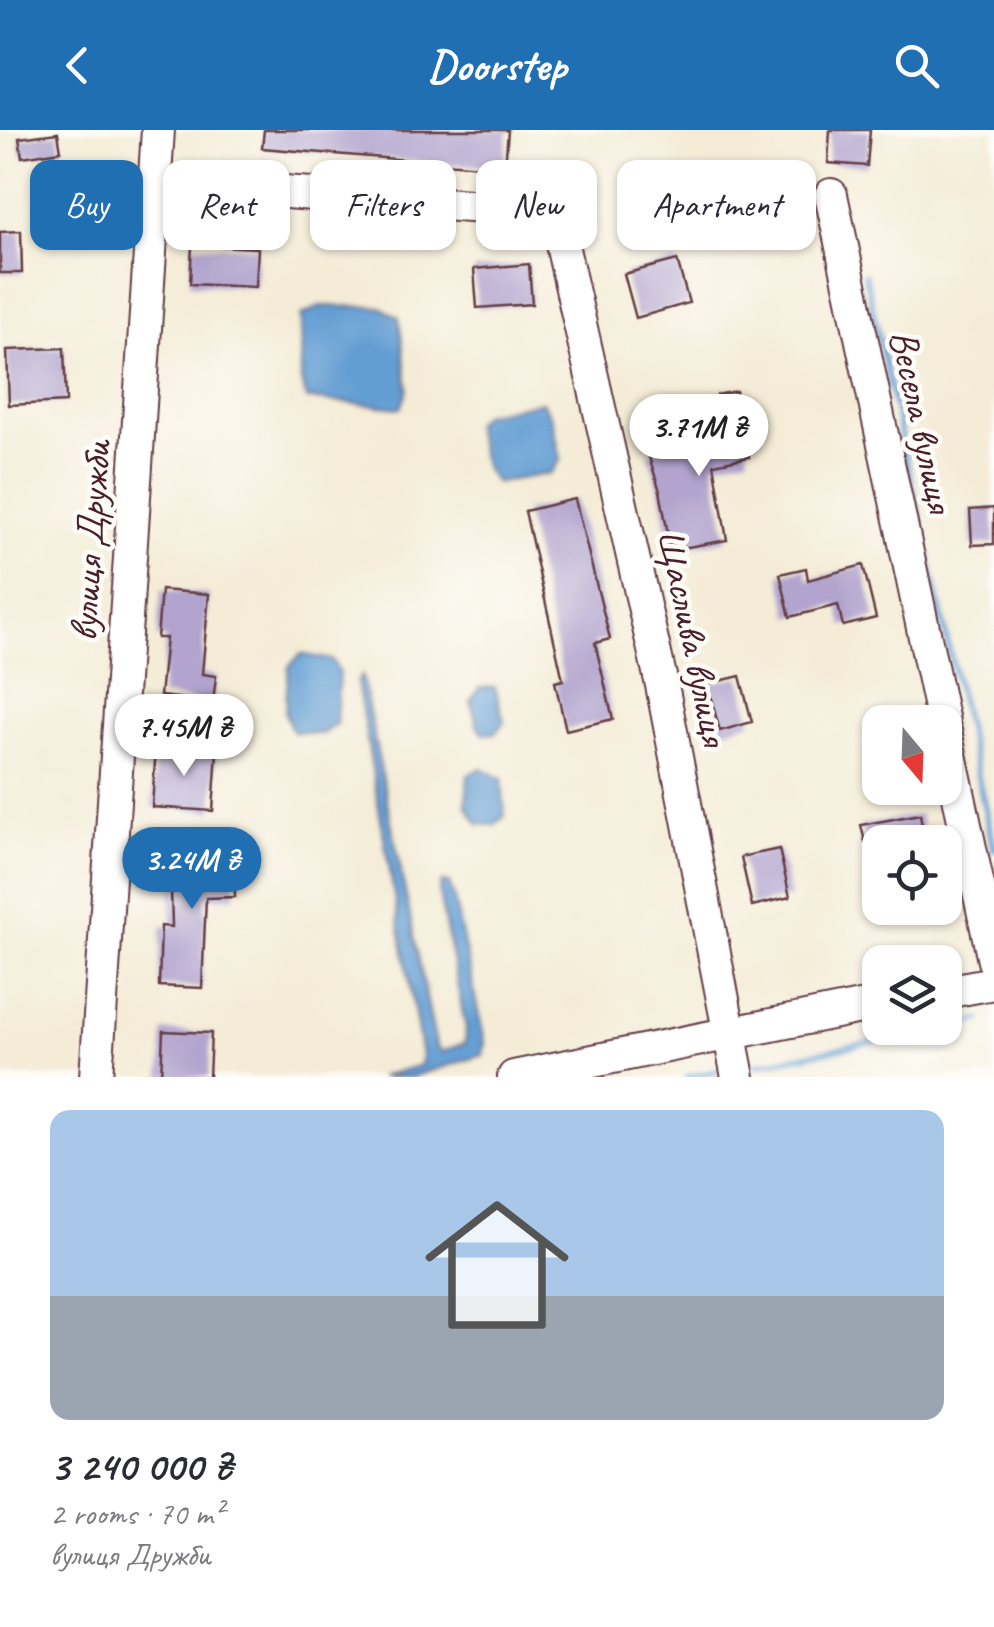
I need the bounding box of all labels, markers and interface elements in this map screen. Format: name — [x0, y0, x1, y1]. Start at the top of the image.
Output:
text: Doorstep — [428, 37, 566, 94]
icon: back — [50, 38, 105, 93]
icon: search — [889, 38, 944, 93]
chip: Buy — [30, 160, 143, 250]
chip: Rent — [163, 160, 290, 250]
chip: Filters — [310, 160, 456, 250]
chip: New — [476, 160, 597, 250]
chip: Apartment — [617, 160, 816, 250]
street label: Весела вулиця — [878, 325, 966, 520]
pin: 3.71M ₴ — [607, 394, 791, 479]
text: 3.71M ₴ — [651, 406, 747, 447]
street label: вулиця Дружби — [58, 437, 122, 643]
street label: Щаслива вулиця — [646, 526, 741, 753]
pin: 7.45M ₴ — [92, 694, 276, 779]
north arrow — [862, 705, 962, 805]
map controls — [862, 705, 962, 1045]
text: 7.45M ₴ — [137, 706, 231, 747]
button: locate — [862, 825, 962, 925]
pin: 3.24M ₴ — [100, 827, 284, 912]
text: 3.24M ₴ — [144, 839, 240, 880]
button: layers — [862, 945, 962, 1045]
icon: home — [407, 1175, 587, 1355]
text: 3 240 000 ₴ — [50, 1440, 232, 1493]
text: 2 rooms · 70 m² — [50, 1493, 223, 1534]
text: вулиця Дружби — [50, 1534, 211, 1575]

